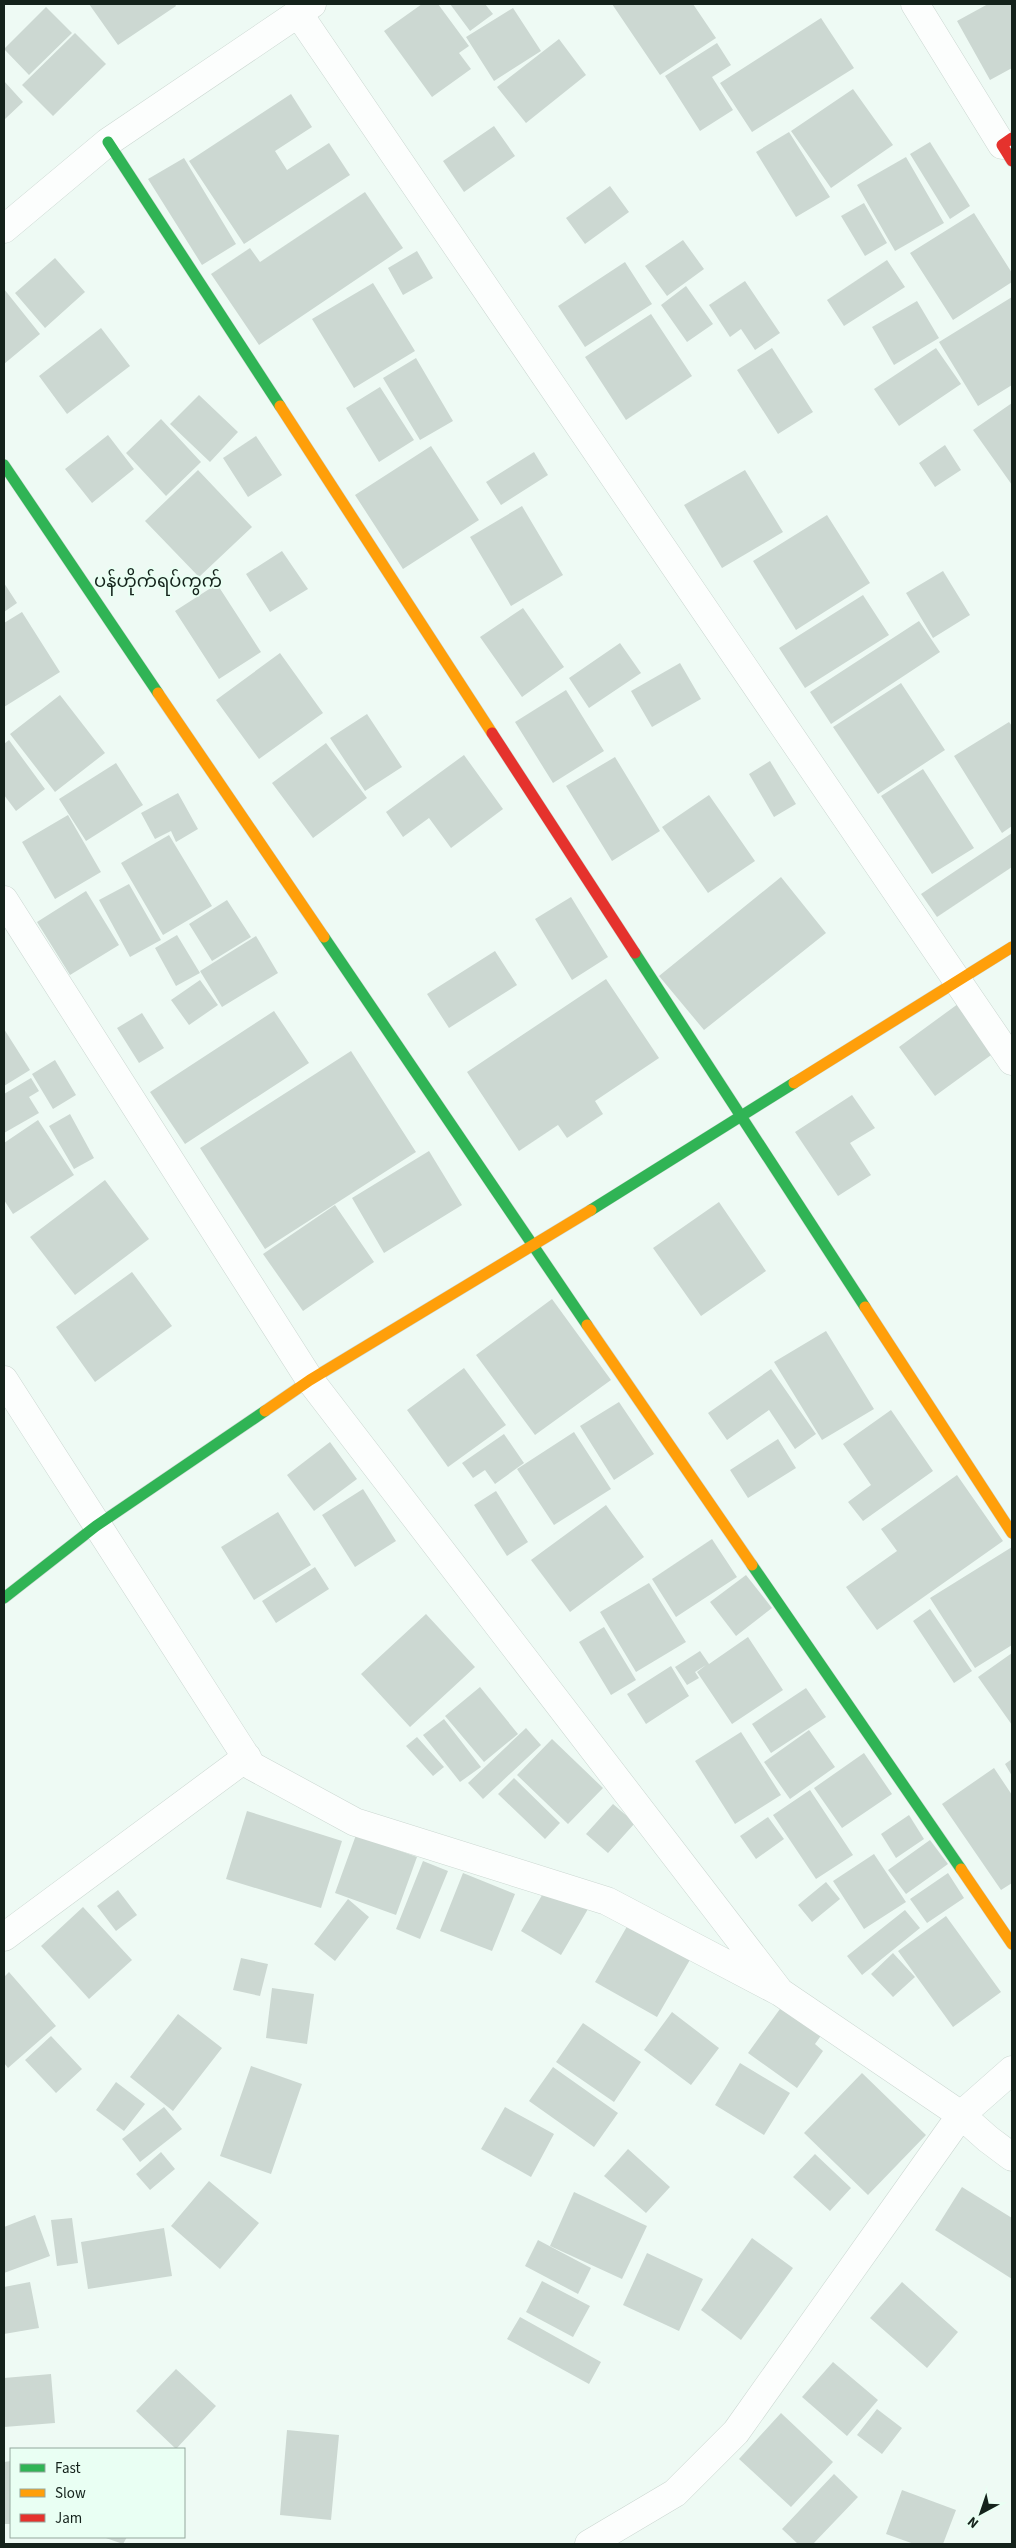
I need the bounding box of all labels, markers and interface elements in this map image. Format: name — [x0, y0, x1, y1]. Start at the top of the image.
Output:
district label: ပန်ဟိုက်ရပ်ကွက် — [94, 567, 222, 596]
legend — [10, 2448, 185, 2538]
text: Fast — [55, 2458, 81, 2479]
text: Slow — [55, 2483, 86, 2504]
north arrow — [956, 2488, 1006, 2538]
text: Jam — [55, 2508, 82, 2529]
text: N — [963, 2512, 983, 2533]

